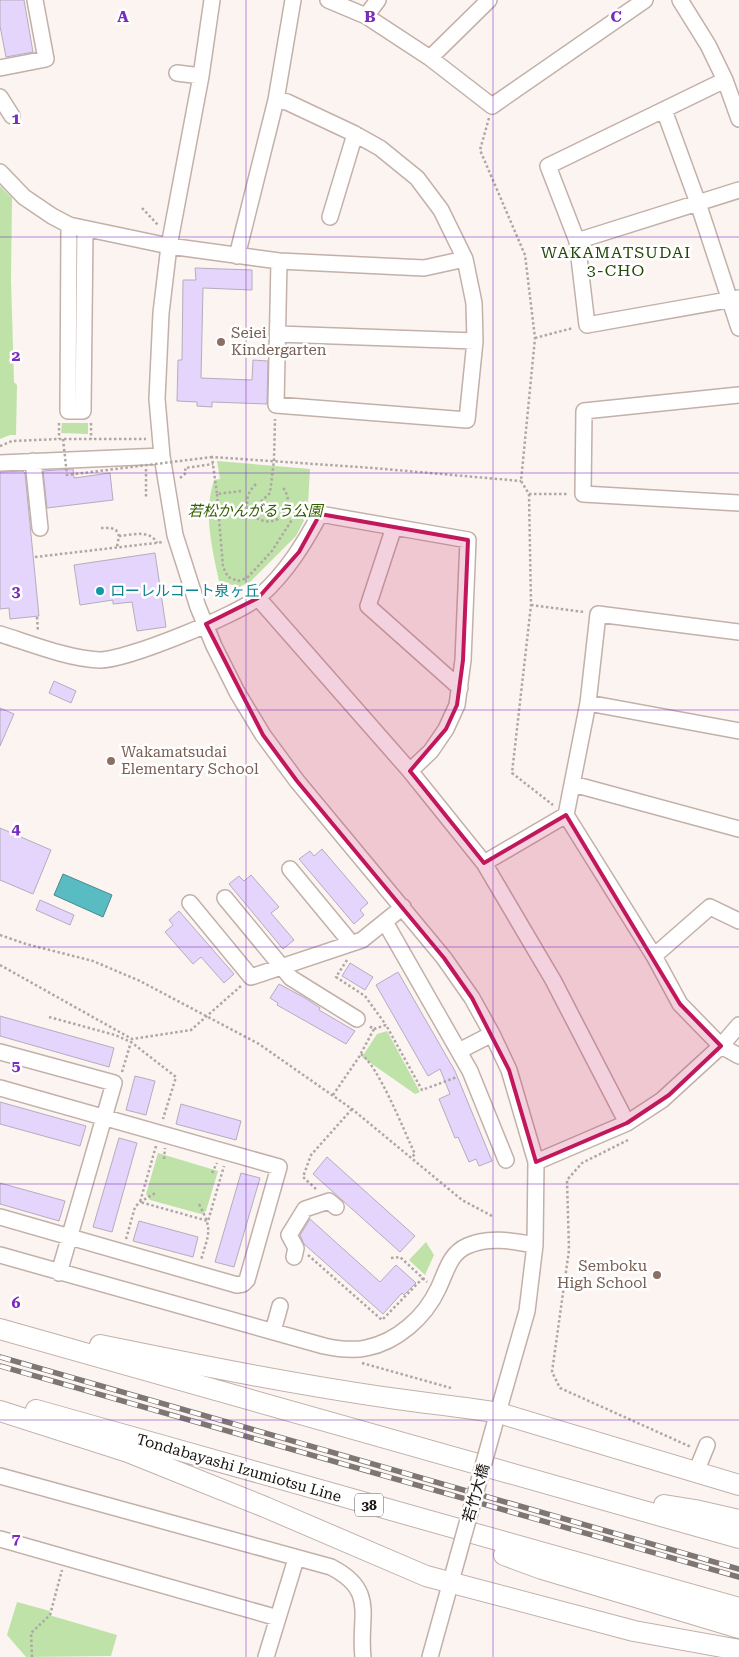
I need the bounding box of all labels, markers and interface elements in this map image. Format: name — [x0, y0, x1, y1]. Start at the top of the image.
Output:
text: A — [117, 7, 129, 26]
text: B — [364, 7, 376, 26]
text: C — [610, 7, 622, 26]
text: 1 — [12, 109, 21, 128]
district label: WAKAMATSUDAI 3-CHO — [541, 243, 691, 280]
place label: Seiei Kindergarten — [231, 324, 327, 359]
marker: Seiei Kindergarten — [215, 336, 227, 348]
text: 2 — [12, 346, 21, 365]
park label: 若松かんがるう公園 — [187, 502, 324, 520]
text: 3 — [12, 582, 21, 601]
place label: ローレルコート泉ヶ丘 — [110, 582, 260, 600]
marker: ローレルコート泉ヶ丘 — [94, 585, 106, 597]
place label: Wakamatsudai Elementary School — [121, 743, 259, 778]
marker: Wakamatsudai Elementary School — [105, 755, 117, 767]
text: 4 — [12, 819, 21, 838]
text: 5 — [12, 1056, 21, 1075]
place label: Semboku High School — [557, 1257, 648, 1292]
marker: Semboku High School — [651, 1269, 663, 1281]
text: 6 — [12, 1293, 21, 1312]
street label: Tondabayashi Izumiotsu Line — [134, 1430, 344, 1506]
street label: 若竹大橋 — [459, 1462, 493, 1524]
road number: 38 — [355, 1494, 383, 1516]
text: 7 — [12, 1529, 21, 1548]

